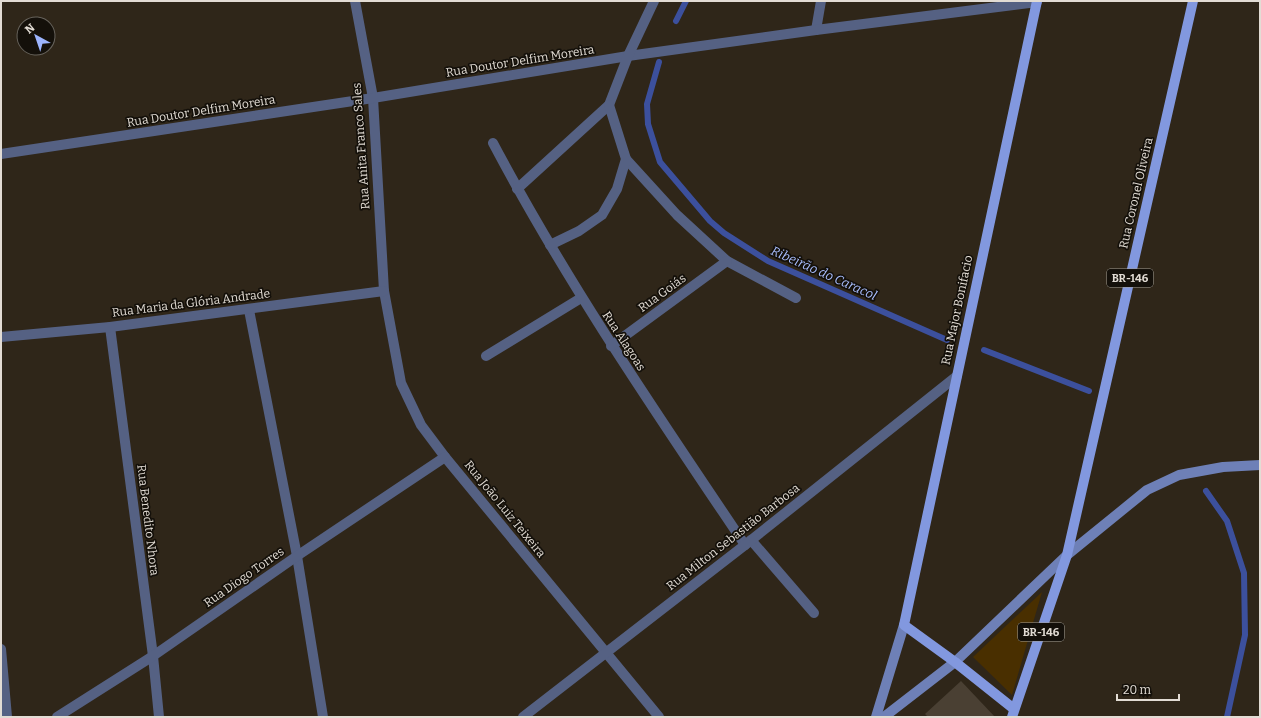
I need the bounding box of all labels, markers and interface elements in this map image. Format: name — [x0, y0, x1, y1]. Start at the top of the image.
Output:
north arrow — [16, 16, 56, 56]
text: N — [22, 21, 38, 36]
street label: Rua Doutor Delfim Moreira — [445, 42, 596, 80]
street label: Rua Anita Franco Sales — [350, 82, 372, 210]
street label: Rua Doutor Delfim Moreira — [126, 92, 277, 130]
street label: Rua Coronel Oliveira — [1116, 136, 1156, 250]
water label: Ribeirão do Caracol — [769, 243, 880, 303]
street label: Rua Major Bonifacio — [939, 254, 975, 366]
road number: BR-146 — [1107, 269, 1153, 287]
street label: Rua Goiás — [635, 271, 689, 315]
street label: Rua Maria da Glória Andrade — [111, 286, 271, 320]
street label: Rua Alagoas — [600, 309, 649, 374]
street label: Rua João Luiz Teixeira — [462, 458, 549, 561]
street label: Rua Benedito Nhora — [134, 464, 162, 577]
street label: Rua Milton Sebastião Barbosa — [664, 481, 803, 593]
street label: Rua Diogo Torres — [201, 544, 287, 610]
road number: BR-146 — [1018, 623, 1064, 641]
scale bar — [1117, 676, 1179, 702]
text: 20 m — [1123, 683, 1152, 697]

